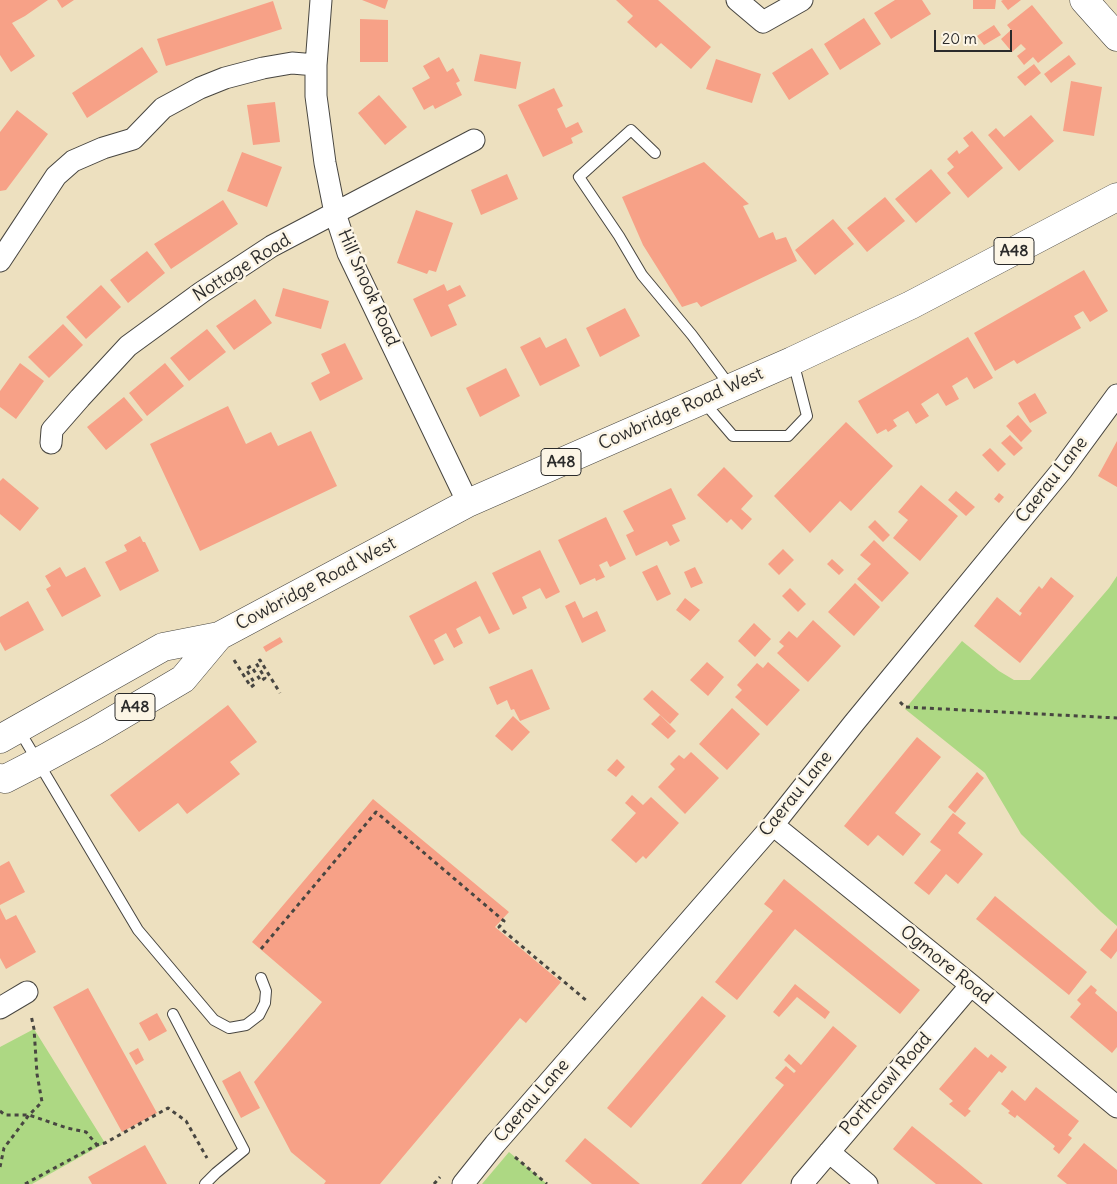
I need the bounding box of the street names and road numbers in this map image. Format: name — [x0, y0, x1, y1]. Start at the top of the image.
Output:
street label: Hill Snook Road — [333, 226, 403, 350]
street label: Nottage Road — [189, 229, 295, 307]
road number: A48 — [994, 238, 1034, 264]
street label: Cowbridge Road West — [595, 363, 767, 455]
street label: Caerau Lane — [1012, 432, 1092, 528]
road number: A48 — [541, 448, 581, 476]
street label: Cowbridge Road West — [232, 533, 400, 635]
road number: A48 — [115, 694, 155, 720]
street label: Caerau Lane — [755, 747, 837, 841]
street label: Ogmore Road — [895, 921, 997, 1009]
street label: Porthcawl Road — [836, 1028, 936, 1140]
street label: Caerau Lane — [490, 1055, 574, 1147]

